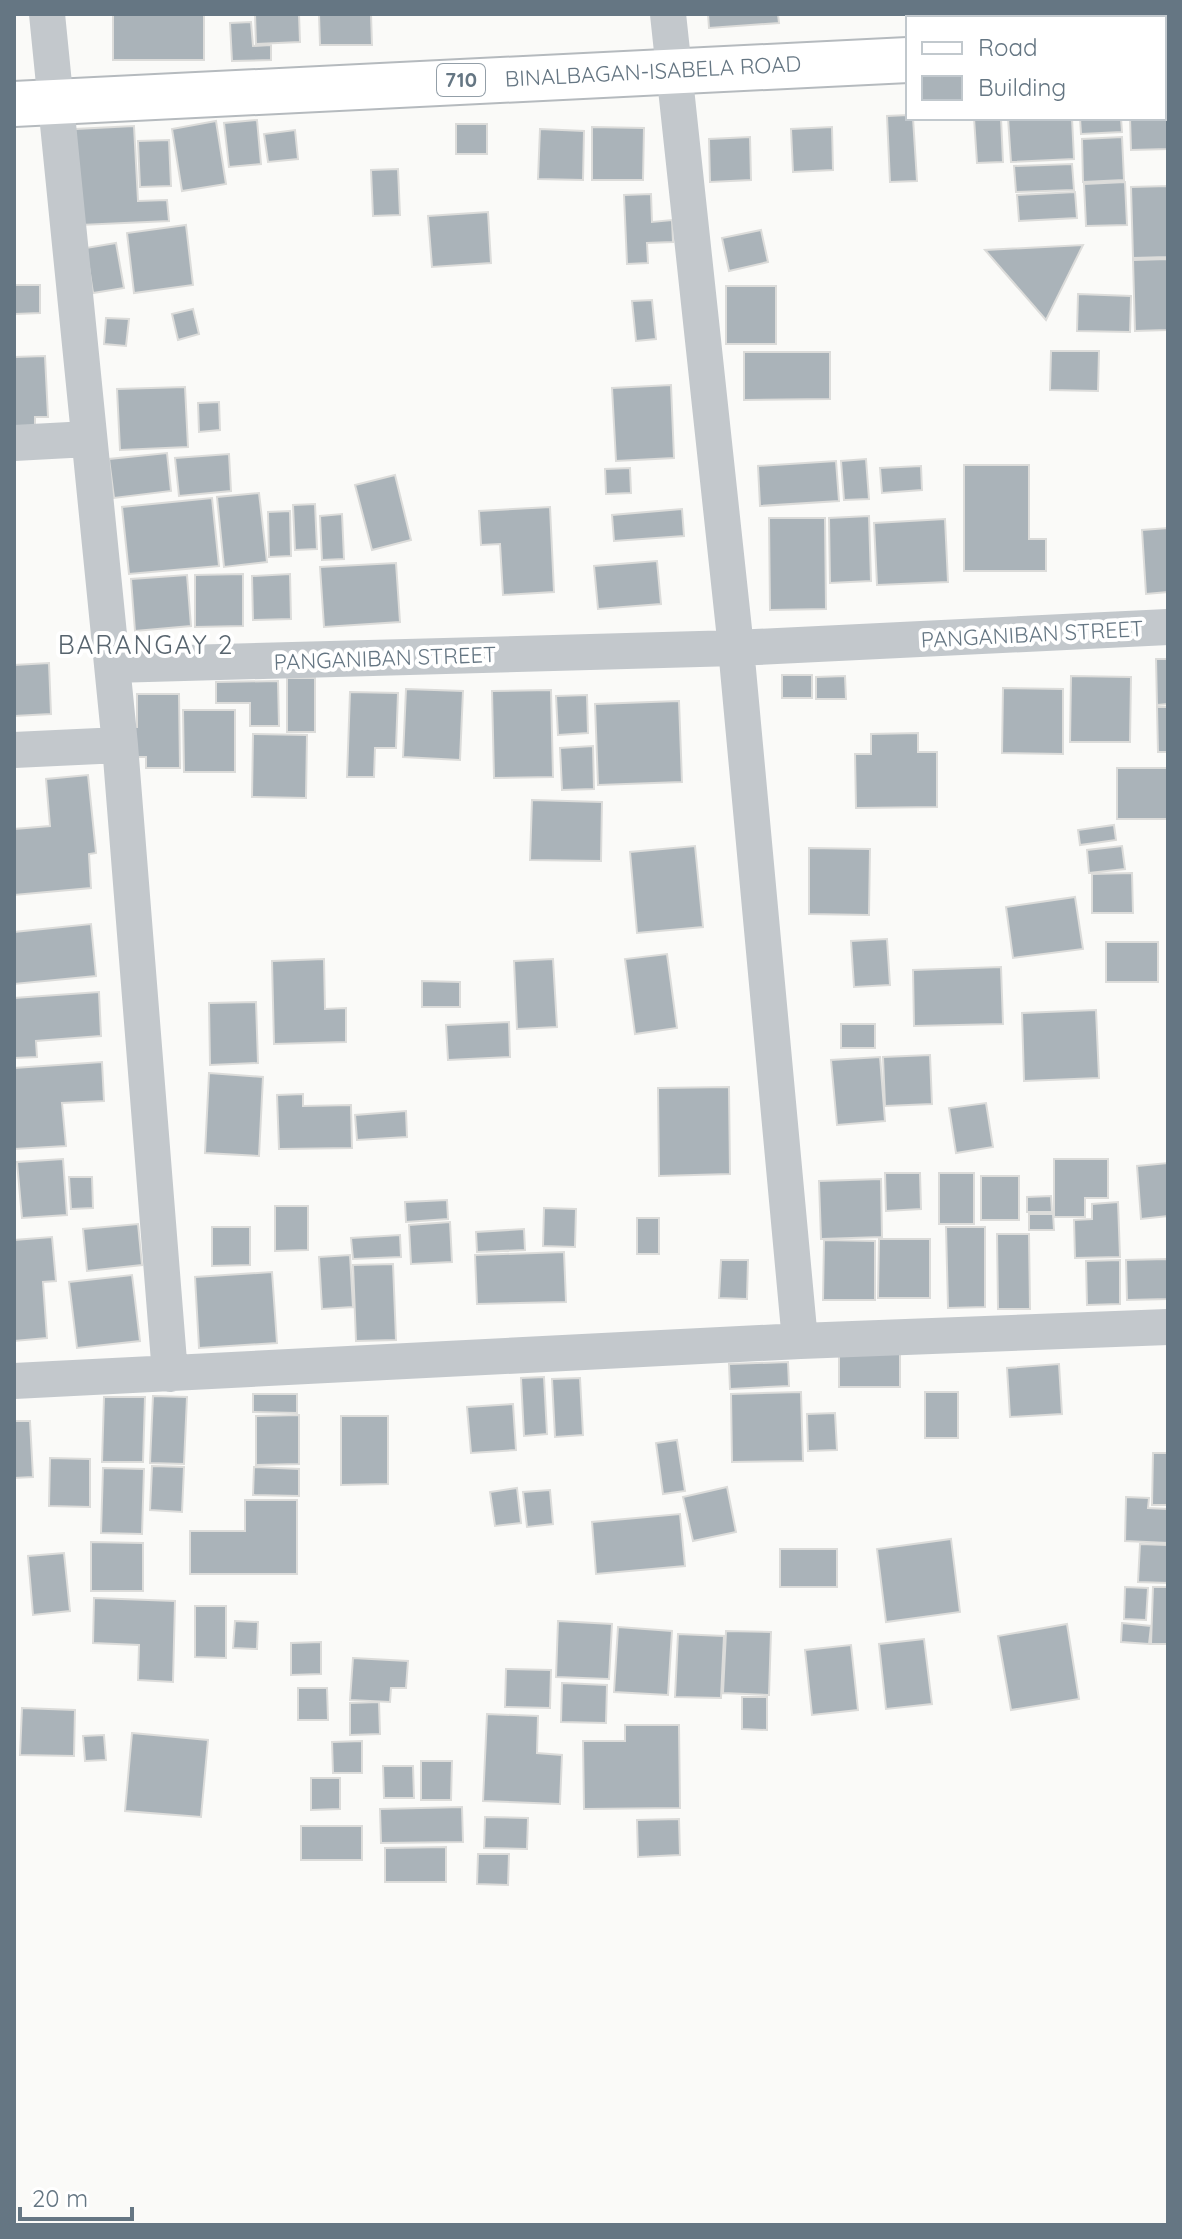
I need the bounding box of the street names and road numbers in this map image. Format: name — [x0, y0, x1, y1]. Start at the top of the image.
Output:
street label: BINALBAGAN-ISABELA ROAD — [504, 49, 802, 93]
road number: 710 — [437, 64, 485, 96]
street label: PANGANIBAN STREET — [920, 614, 1144, 654]
street label: PANGANIBAN STREET — [273, 640, 497, 676]

